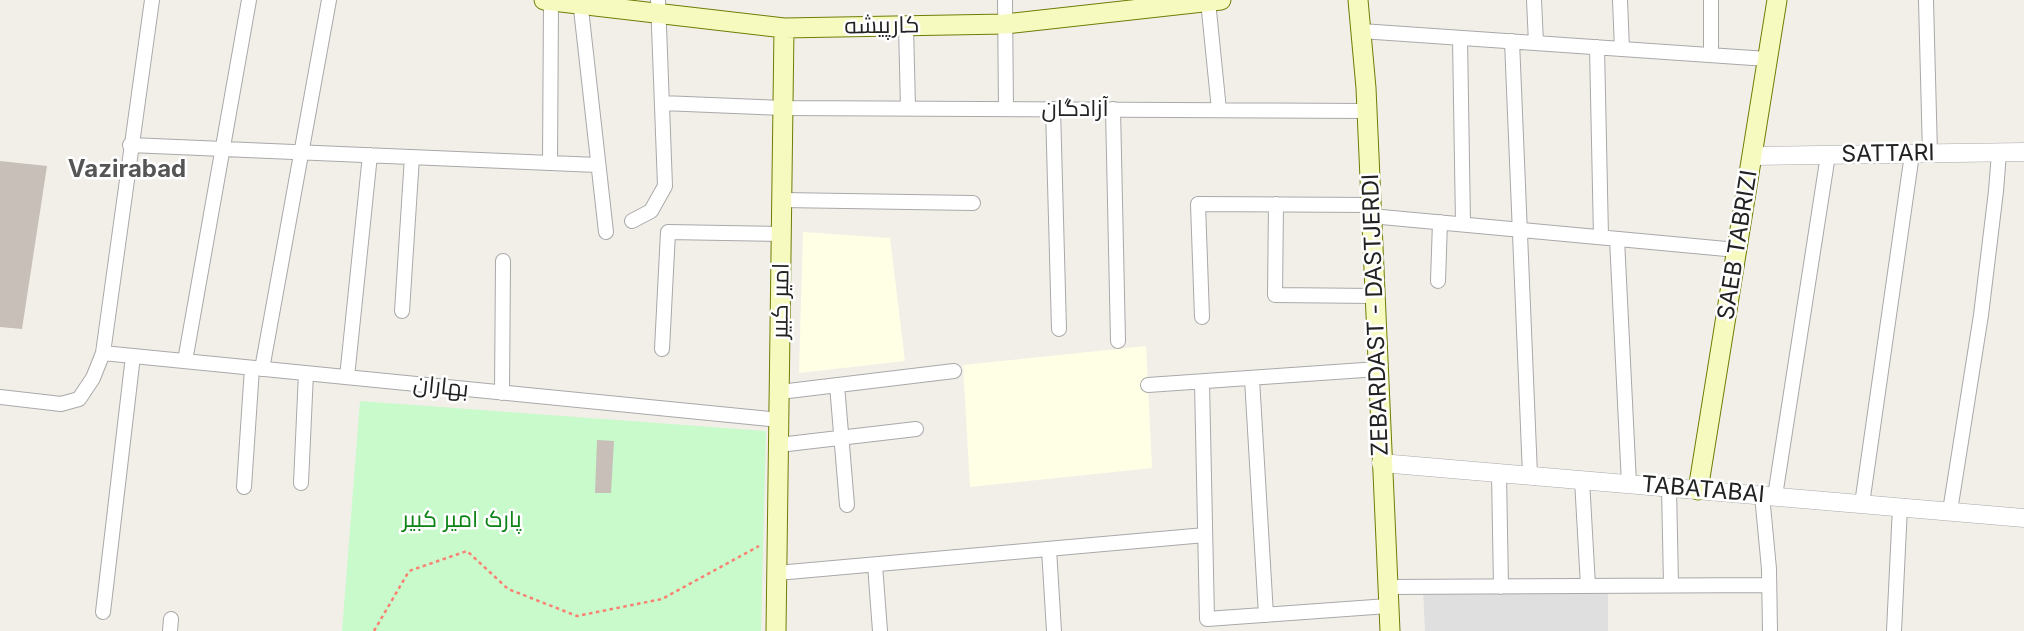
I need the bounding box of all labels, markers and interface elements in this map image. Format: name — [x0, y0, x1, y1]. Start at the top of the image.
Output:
street label: کارپیشه — [844, 12, 920, 40]
street label: آزادگان — [1041, 95, 1109, 123]
street label: SATTARI — [1841, 139, 1935, 169]
district label: Vazirabad — [68, 156, 186, 184]
street label: SAEB TABRIZI — [1713, 168, 1763, 322]
street label: ZEBARDAST - DASTJERDI — [1357, 173, 1395, 457]
street label: امیر کبیر — [767, 263, 795, 339]
street label: بهاران — [412, 370, 470, 404]
street label: TABATABAI — [1640, 471, 1766, 509]
park label: پارک امیر کبیر — [402, 506, 522, 534]

